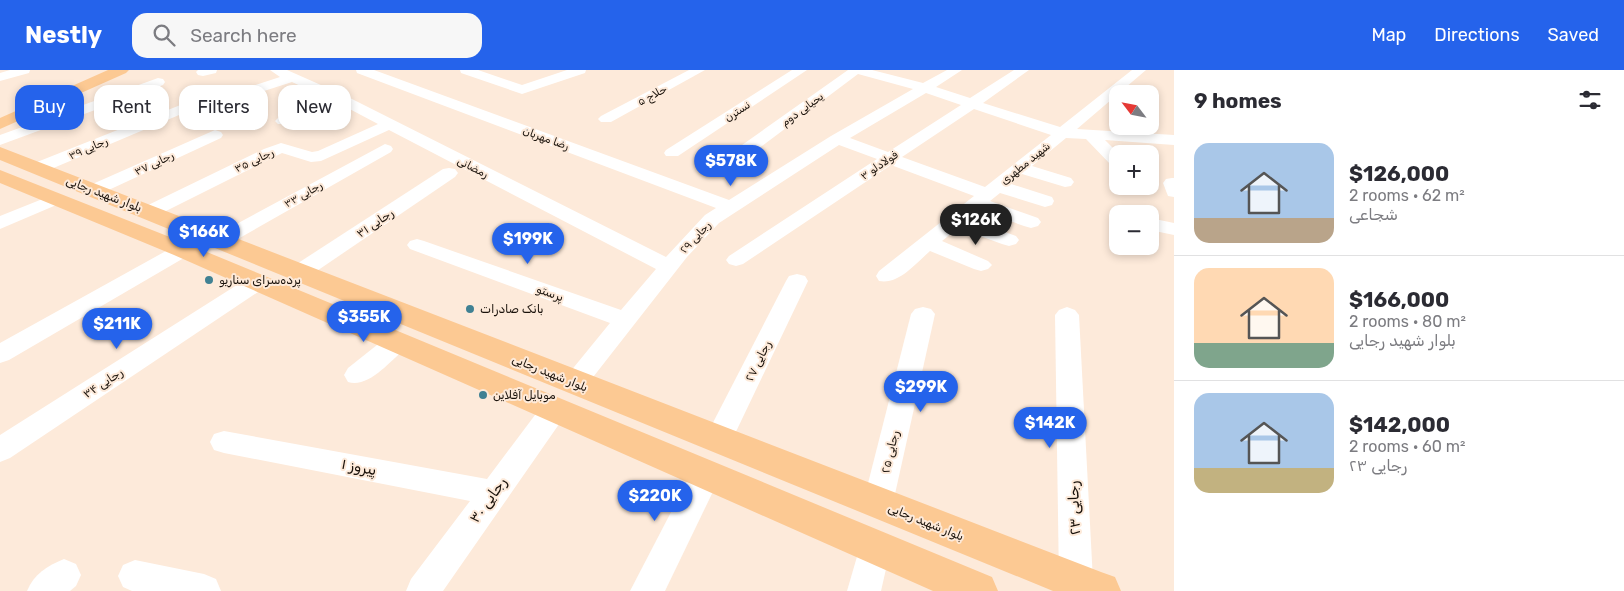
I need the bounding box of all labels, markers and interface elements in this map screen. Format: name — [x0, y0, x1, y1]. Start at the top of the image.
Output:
search box — [132, 13, 482, 58]
text: Nestly — [25, 21, 102, 49]
icon: search — [150, 21, 178, 49]
text: Search here — [190, 24, 297, 47]
text: Map — [1371, 24, 1406, 46]
text: Directions — [1434, 24, 1520, 46]
text: Saved — [1548, 24, 1599, 46]
street label: حلاج ۵ — [635, 82, 670, 110]
chip: Buy — [15, 85, 84, 130]
chip: Rent — [94, 85, 169, 130]
chip: Filters — [179, 85, 268, 130]
chip: New — [278, 85, 351, 130]
north arrow — [1109, 85, 1159, 135]
map controls — [1109, 85, 1159, 255]
icon: filters — [1576, 86, 1604, 114]
text: 9 homes — [1194, 88, 1282, 113]
street label: یحیایی دوم — [779, 90, 826, 130]
street label: نسترن — [722, 98, 753, 124]
street label: رضا مهربان — [521, 124, 571, 153]
street label: رجایی ۳۹ — [67, 134, 110, 162]
street label: شهید مطهری — [998, 139, 1053, 187]
pin: $578K — [696, 144, 766, 187]
button: + — [1109, 145, 1159, 195]
street label: رجایی ۳۵ — [233, 146, 276, 175]
street label: فولادلو ۳ — [858, 148, 901, 183]
street label: رجایی ۳۷ — [133, 149, 176, 178]
text: $578K — [705, 151, 757, 170]
street label: رمضانی — [455, 154, 491, 181]
text: $126,000 — [1349, 161, 1449, 186]
icon: home — [1234, 163, 1294, 223]
street label: بلوار شهید رجایی — [64, 173, 144, 216]
street label: رجایی ۳۳ — [282, 178, 325, 210]
text: 2 rooms · 62 m² — [1349, 186, 1465, 205]
pin: $126K — [941, 204, 1011, 246]
button: − — [1109, 205, 1159, 255]
text: شجاعی — [1349, 205, 1398, 224]
street label: رجایی ۳۱ — [354, 206, 397, 241]
text: $126K — [951, 210, 1001, 229]
pin: $166K — [169, 216, 239, 258]
street label: رجایی ۲۹ — [677, 218, 714, 256]
text: $166K — [179, 222, 229, 241]
pin: $199K — [493, 222, 563, 265]
text: $199K — [503, 229, 553, 248]
place label: پرده‌سرای سناریو — [219, 273, 301, 288]
marker: پرده‌سرای سناریو — [203, 274, 215, 286]
street label: پرستو — [534, 282, 565, 305]
text: $166,000 — [1349, 287, 1449, 312]
icon: home — [1234, 288, 1294, 348]
pin: $355K — [329, 300, 399, 343]
place label: بانک صادرات — [480, 302, 544, 317]
marker: بانک صادرات — [464, 303, 476, 315]
text: $355K — [338, 307, 390, 326]
pin: $211K — [82, 308, 152, 350]
text: 2 rooms · 80 m² — [1349, 312, 1466, 331]
text: $211K — [93, 314, 141, 333]
text: بلوار شهید رجایی — [1349, 331, 1456, 350]
street label: رجایی ۲۷ — [742, 338, 775, 384]
street label: بلوار شهید رجایی — [510, 352, 590, 395]
street label: رجایی ۳۴ — [81, 365, 126, 402]
pin: $299K — [886, 370, 956, 413]
text: $299K — [895, 377, 947, 396]
place label: موبایل آفلاین — [493, 388, 556, 403]
marker: موبایل آفلاین — [477, 389, 489, 401]
pin: $142K — [1015, 406, 1085, 449]
text: $142,000 — [1349, 412, 1450, 437]
text: $142K — [1025, 413, 1075, 432]
icon: home — [1234, 413, 1294, 473]
street label: رجایی ۲۵ — [878, 429, 903, 475]
text: 2 rooms · 60 m² — [1349, 437, 1466, 456]
street label: پیروز ۱ — [340, 455, 378, 480]
text: رجایی ۲۳ — [1349, 456, 1407, 475]
street label: رجایی ۳۰ — [465, 474, 511, 526]
pin: $220K — [620, 480, 690, 522]
street label: رجایی ۲۳ — [1064, 480, 1084, 536]
text: $220K — [629, 486, 681, 505]
street label: بلوار شهید رجایی — [886, 501, 966, 544]

